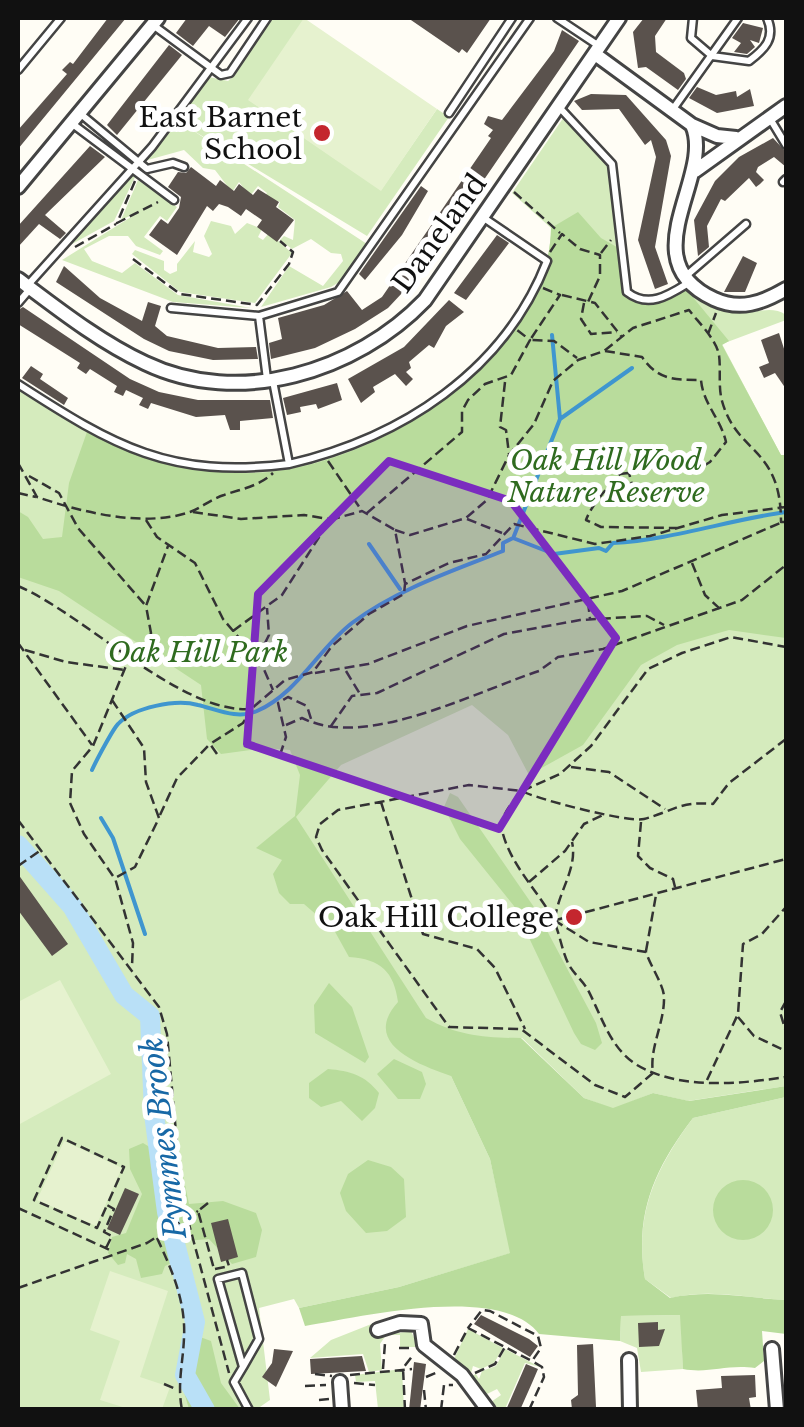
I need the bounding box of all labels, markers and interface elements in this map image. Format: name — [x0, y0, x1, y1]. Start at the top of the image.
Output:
place label: East Barnet School — [139, 100, 302, 167]
marker: East Barnet School — [311, 122, 333, 144]
street label: Daneland — [385, 167, 494, 299]
park label: Oak Hill Wood Nature Reserve — [506, 443, 705, 510]
park label: Oak Hill Park — [108, 635, 288, 670]
place label: Oak Hill College — [318, 900, 554, 935]
marker: Oak Hill College — [563, 906, 585, 928]
water label: Pymmes Brook — [133, 1035, 194, 1242]

